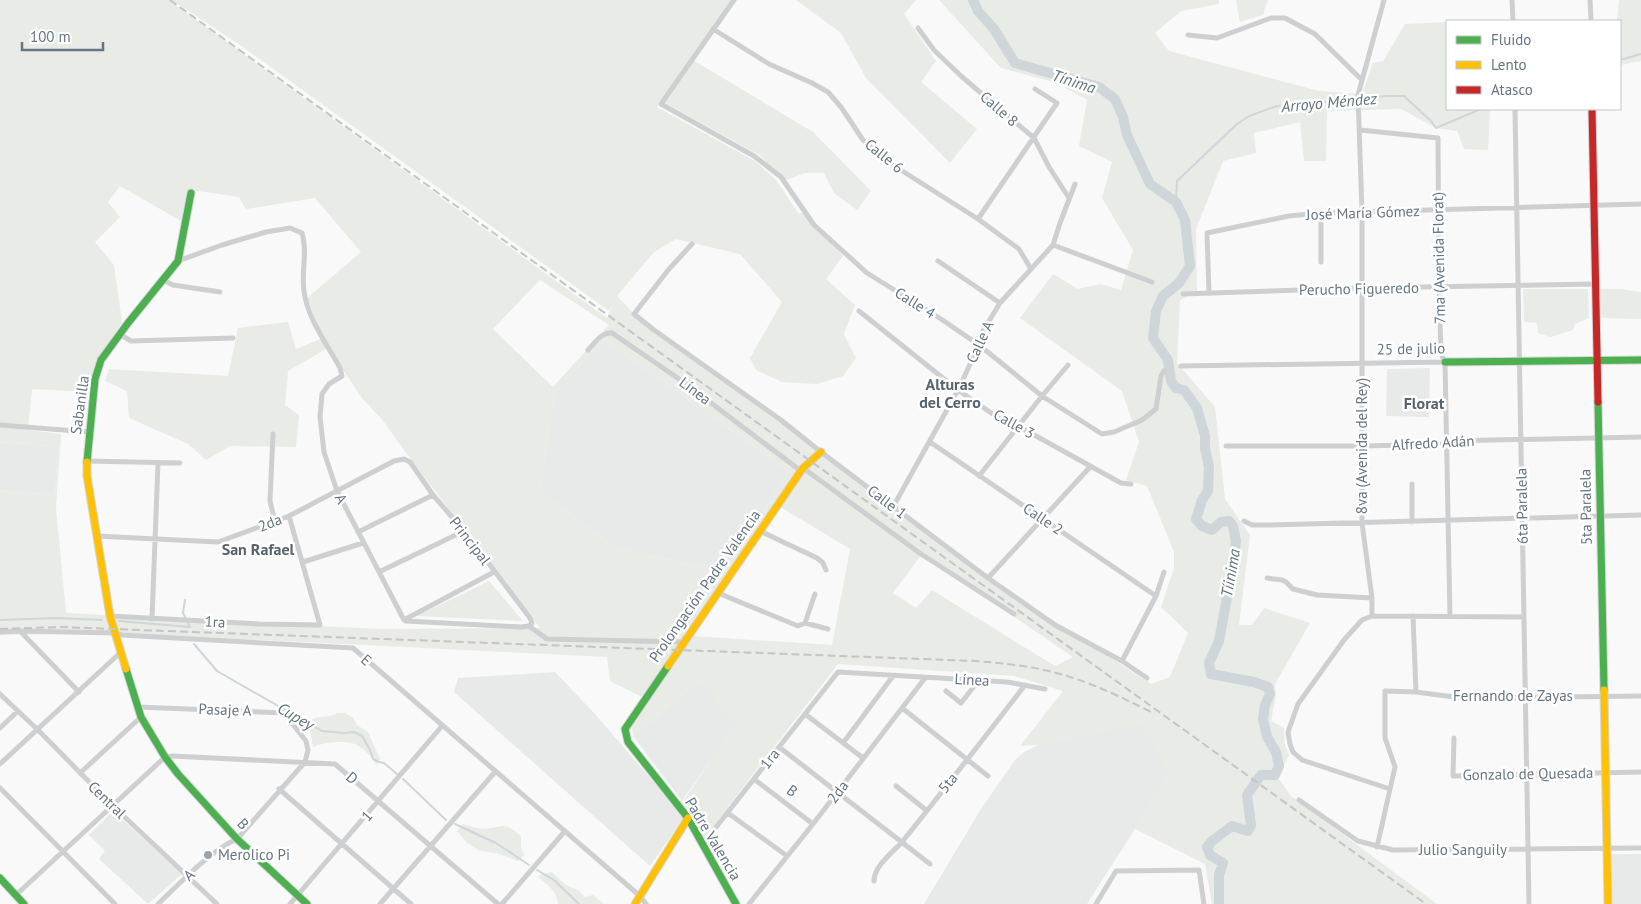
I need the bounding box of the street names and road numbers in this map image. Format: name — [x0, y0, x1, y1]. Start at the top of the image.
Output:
street label: Calle 8 — [976, 87, 1022, 130]
street label: Calle 6 — [861, 134, 908, 177]
street label: 7ma (Avenida Florat) — [1428, 192, 1449, 324]
street label: José María Gómez — [1305, 201, 1420, 224]
street label: Perucho Figueredo — [1299, 278, 1419, 299]
street label: Calle 4 — [891, 283, 939, 322]
street label: Calle A — [962, 317, 998, 366]
street label: 25 de julio — [1377, 338, 1445, 359]
street label: Línea — [676, 372, 715, 409]
street label: Sabanilla — [66, 374, 93, 436]
street label: 8va (Avenida del Rey) — [1352, 378, 1371, 514]
street label: Calle 3 — [990, 405, 1038, 443]
street label: Alfredo Adán — [1391, 431, 1475, 454]
street label: 6ta Paralela — [1511, 468, 1532, 544]
street label: 5ta Paralela — [1575, 469, 1596, 545]
street label: Calle 1 — [864, 481, 911, 523]
street label: A — [331, 491, 352, 507]
street label: Calle 2 — [1020, 498, 1067, 539]
street label: Prolongación Padre Valencia — [645, 506, 764, 665]
street label: 2da — [255, 509, 284, 536]
street label: Principal — [446, 513, 495, 569]
street label: 1ra — [204, 611, 226, 632]
street label: E — [357, 650, 376, 669]
street label: Línea — [954, 669, 990, 690]
street label: Fernando de Zayas — [1453, 686, 1573, 705]
street label: Pasaje A — [198, 699, 252, 720]
street label: 1ra — [756, 745, 783, 773]
street label: Gonzalo de Quesada — [1462, 763, 1594, 784]
street label: D — [342, 767, 362, 788]
street label: 5ta — [934, 769, 962, 797]
street label: Central — [84, 777, 131, 823]
street label: 2da — [823, 777, 852, 807]
street label: B — [783, 780, 802, 801]
street label: Padre Valencia — [681, 794, 746, 884]
street label: 1 — [357, 806, 376, 825]
street label: B — [233, 814, 253, 833]
street label: Julio Sanguily — [1418, 840, 1507, 859]
street label: A — [179, 864, 198, 885]

